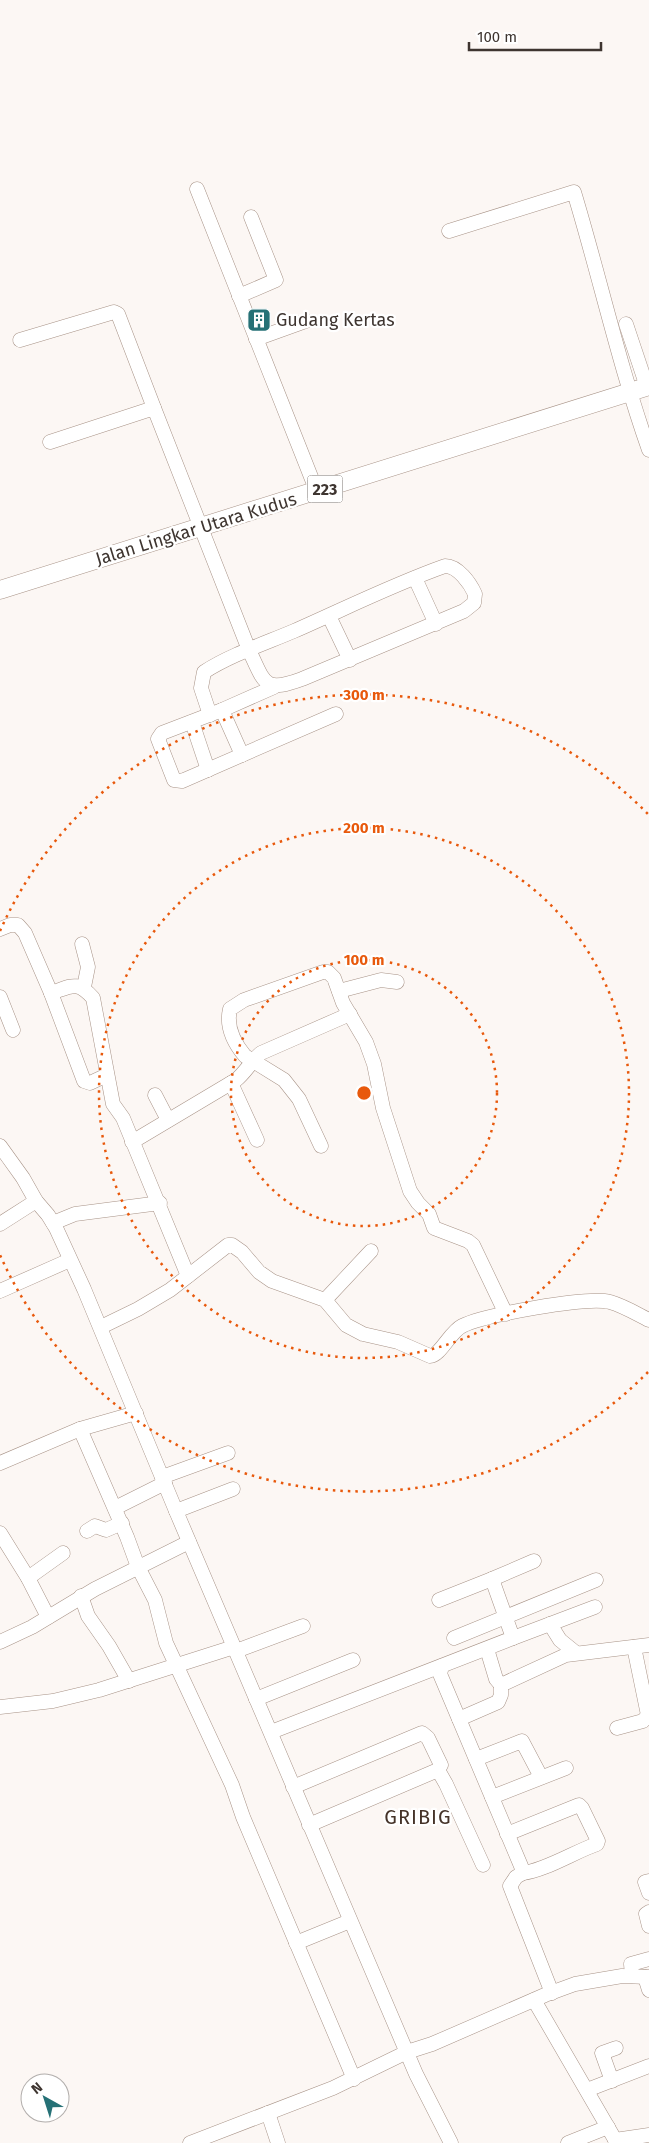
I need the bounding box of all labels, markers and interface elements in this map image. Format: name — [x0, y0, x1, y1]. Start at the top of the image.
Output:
scale bar — [469, 20, 602, 52]
text: 100 m — [477, 28, 517, 46]
building icon: Gudang Kertas — [246, 307, 272, 333]
place label: Gudang Kertas — [276, 309, 395, 331]
road number: 223 — [308, 476, 342, 502]
street label: Jalan Lingkar Utara Kudus — [93, 488, 299, 570]
text: 300 m — [342, 686, 385, 704]
text: 200 m — [343, 819, 385, 837]
text: 100 m — [344, 951, 384, 969]
centre of rings — [355, 1084, 373, 1102]
district label: GRIBIG — [384, 1805, 452, 1829]
north arrow — [20, 2073, 70, 2123]
text: N — [28, 2079, 46, 2098]

